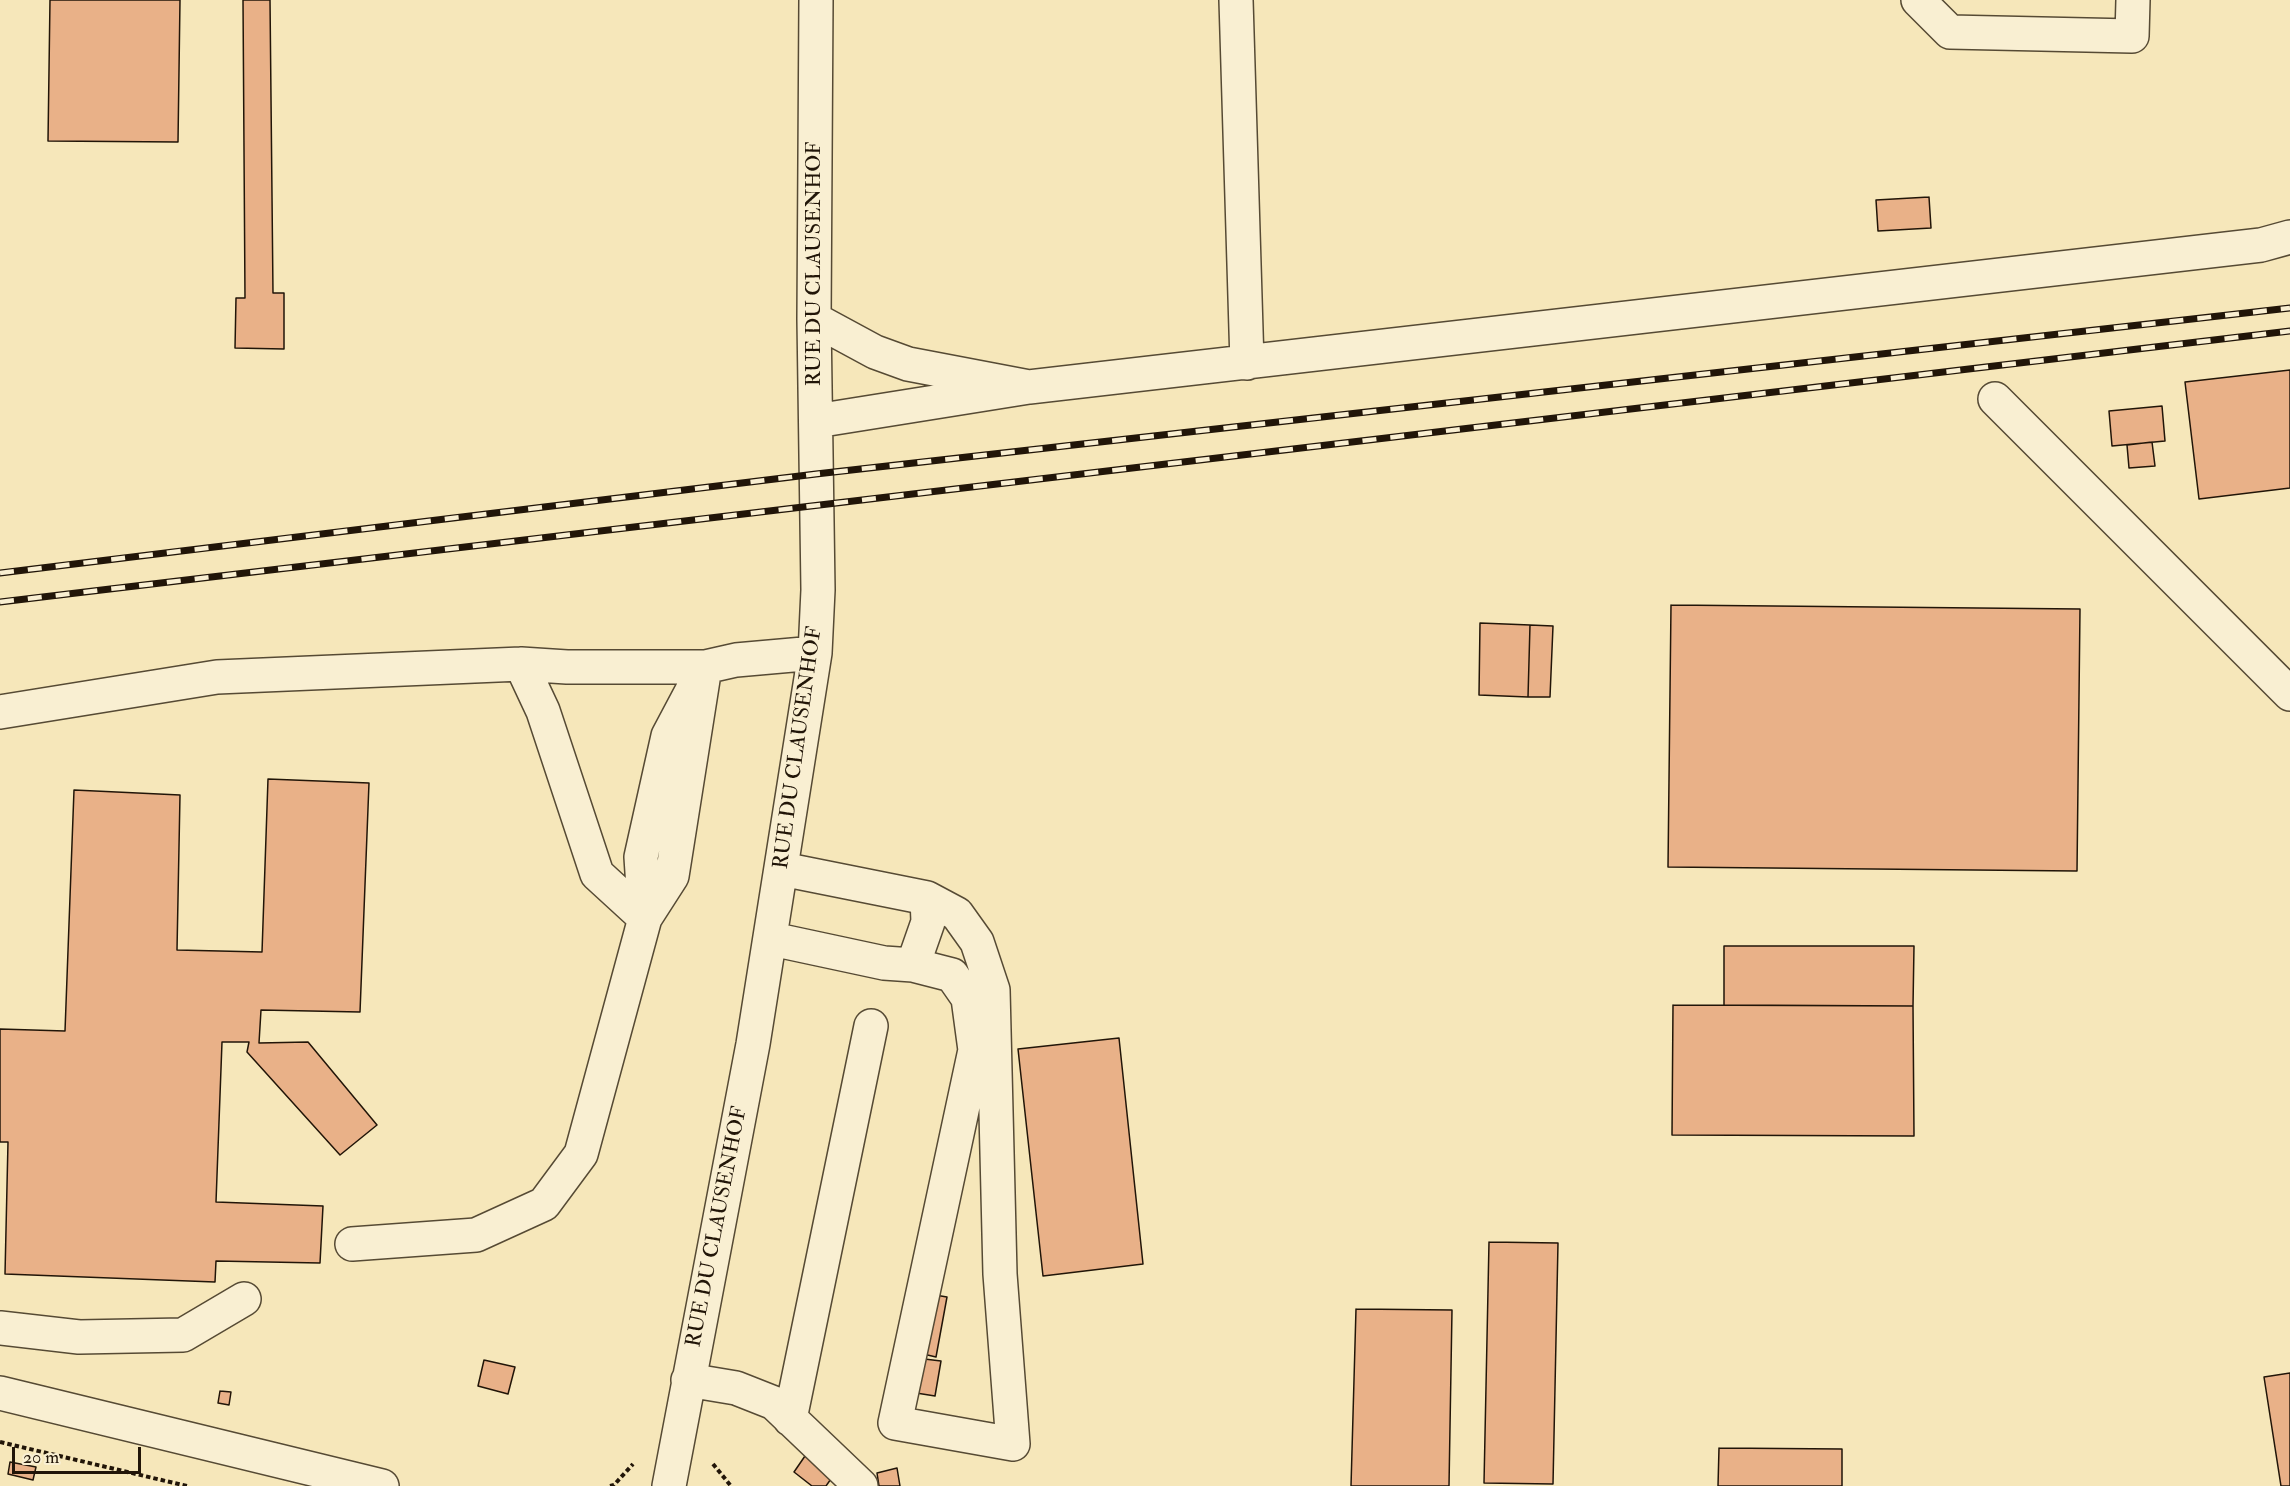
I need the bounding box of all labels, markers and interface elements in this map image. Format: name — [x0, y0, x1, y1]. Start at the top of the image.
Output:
street label: RUE DU CLAUSENHOF — [802, 142, 828, 386]
street label: RUE DU CLAUSENHOF — [769, 625, 829, 871]
street label: RUE DU CLAUSENHOF — [682, 1104, 754, 1350]
scale bar — [15, 1435, 144, 1473]
text: 20 m — [23, 1446, 59, 1469]

